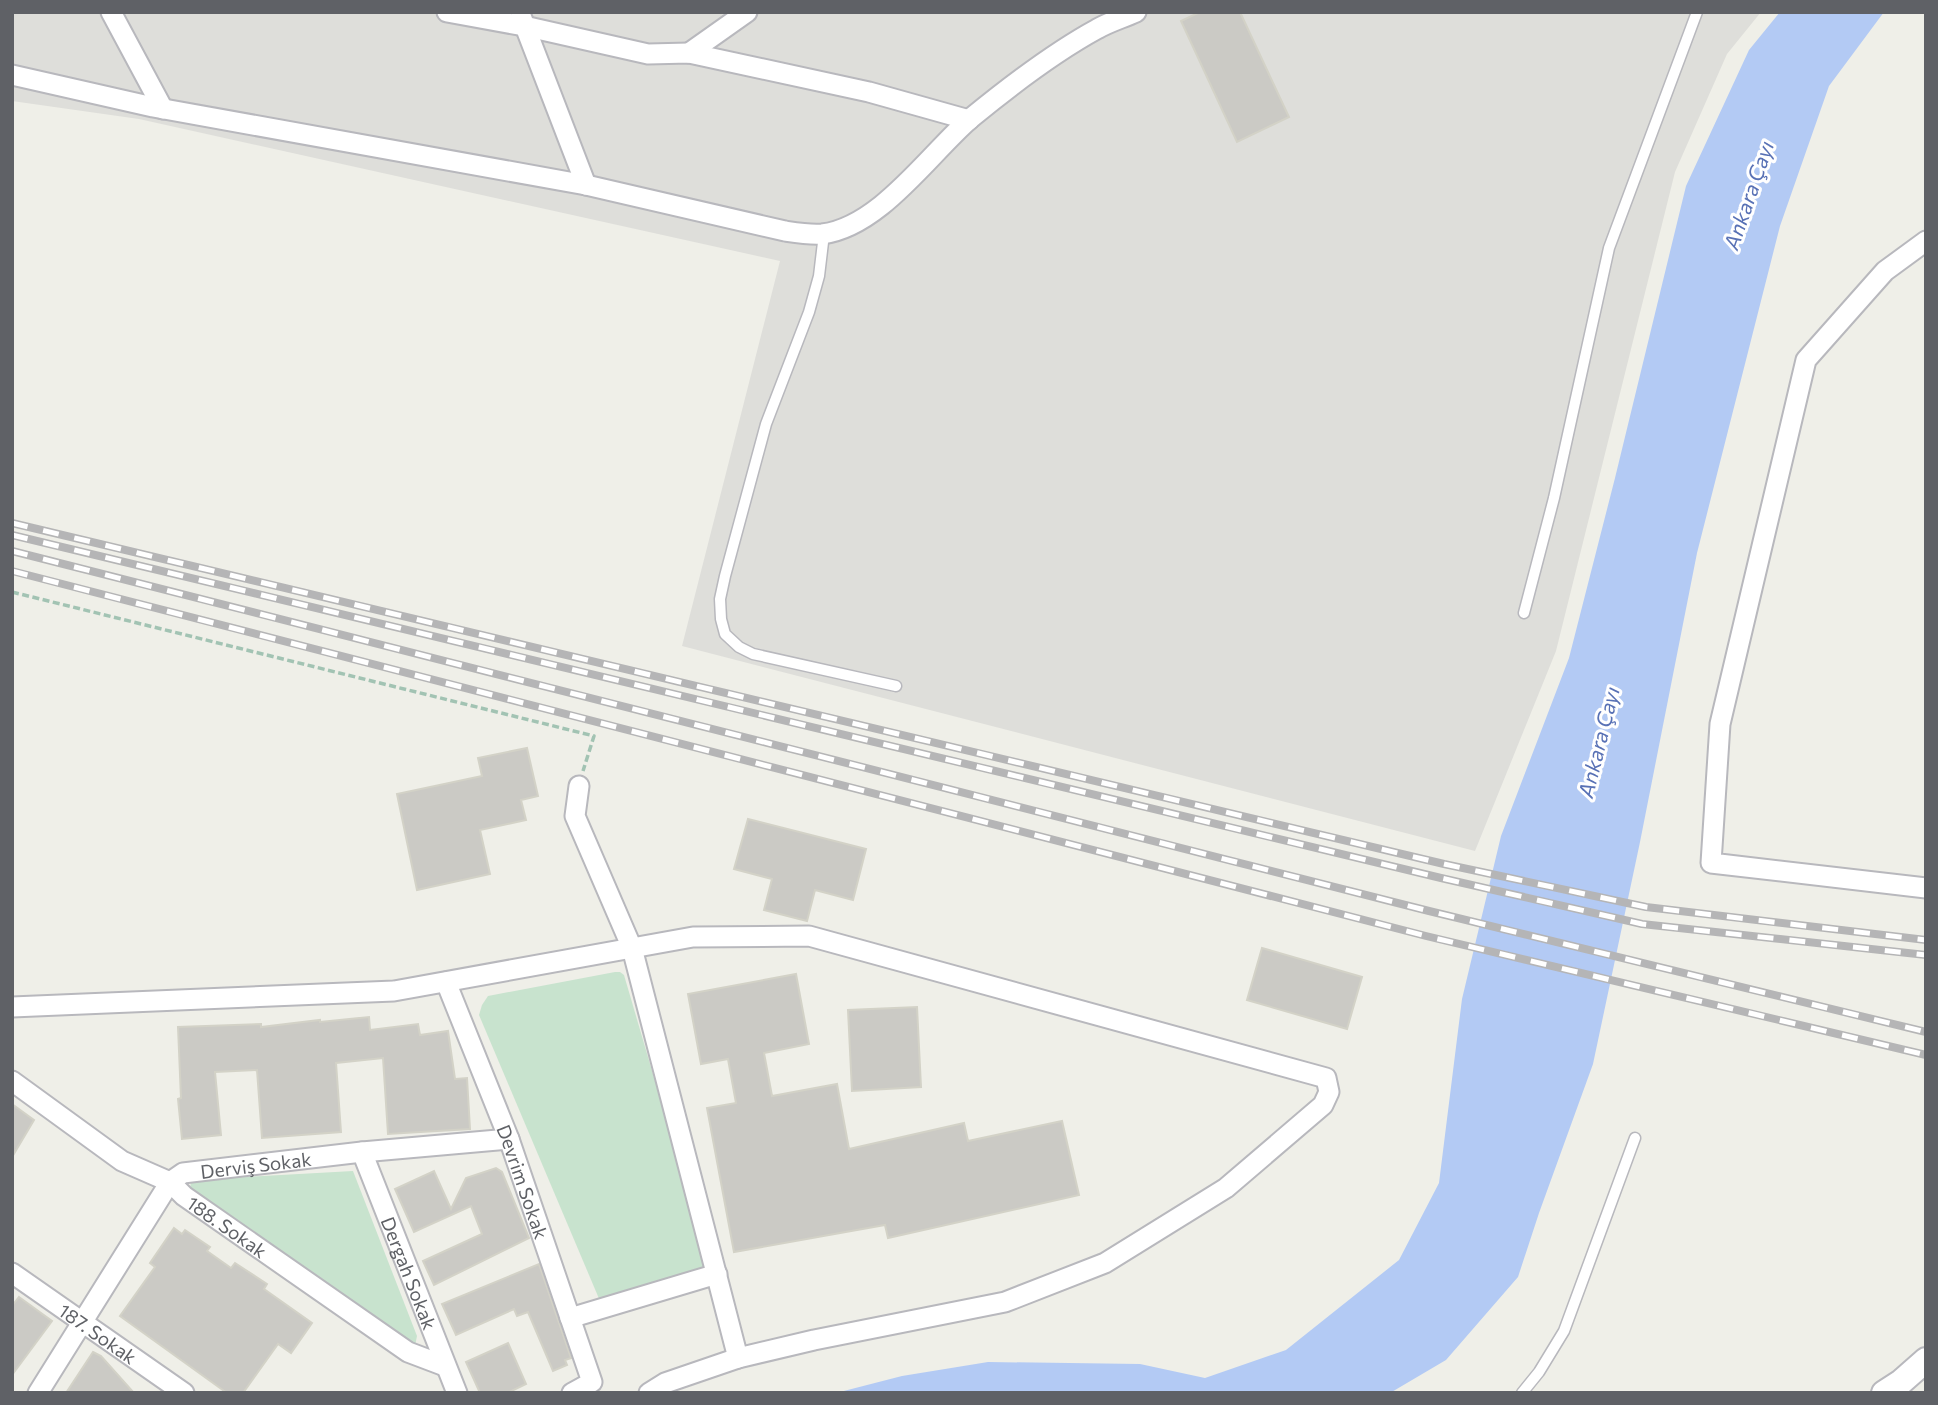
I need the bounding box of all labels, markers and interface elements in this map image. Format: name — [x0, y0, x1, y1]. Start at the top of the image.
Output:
water label: Ankara Çayı — [1717, 137, 1778, 254]
water label: Ankara Çayı — [1572, 684, 1624, 801]
street label: Devrim Sokak — [493, 1121, 554, 1242]
street label: Derviş Sokak — [199, 1147, 313, 1182]
street label: 188. Sokak — [183, 1190, 272, 1262]
street label: Dergah Sokak — [377, 1213, 442, 1333]
street label: 187. Sokak — [55, 1298, 141, 1368]

